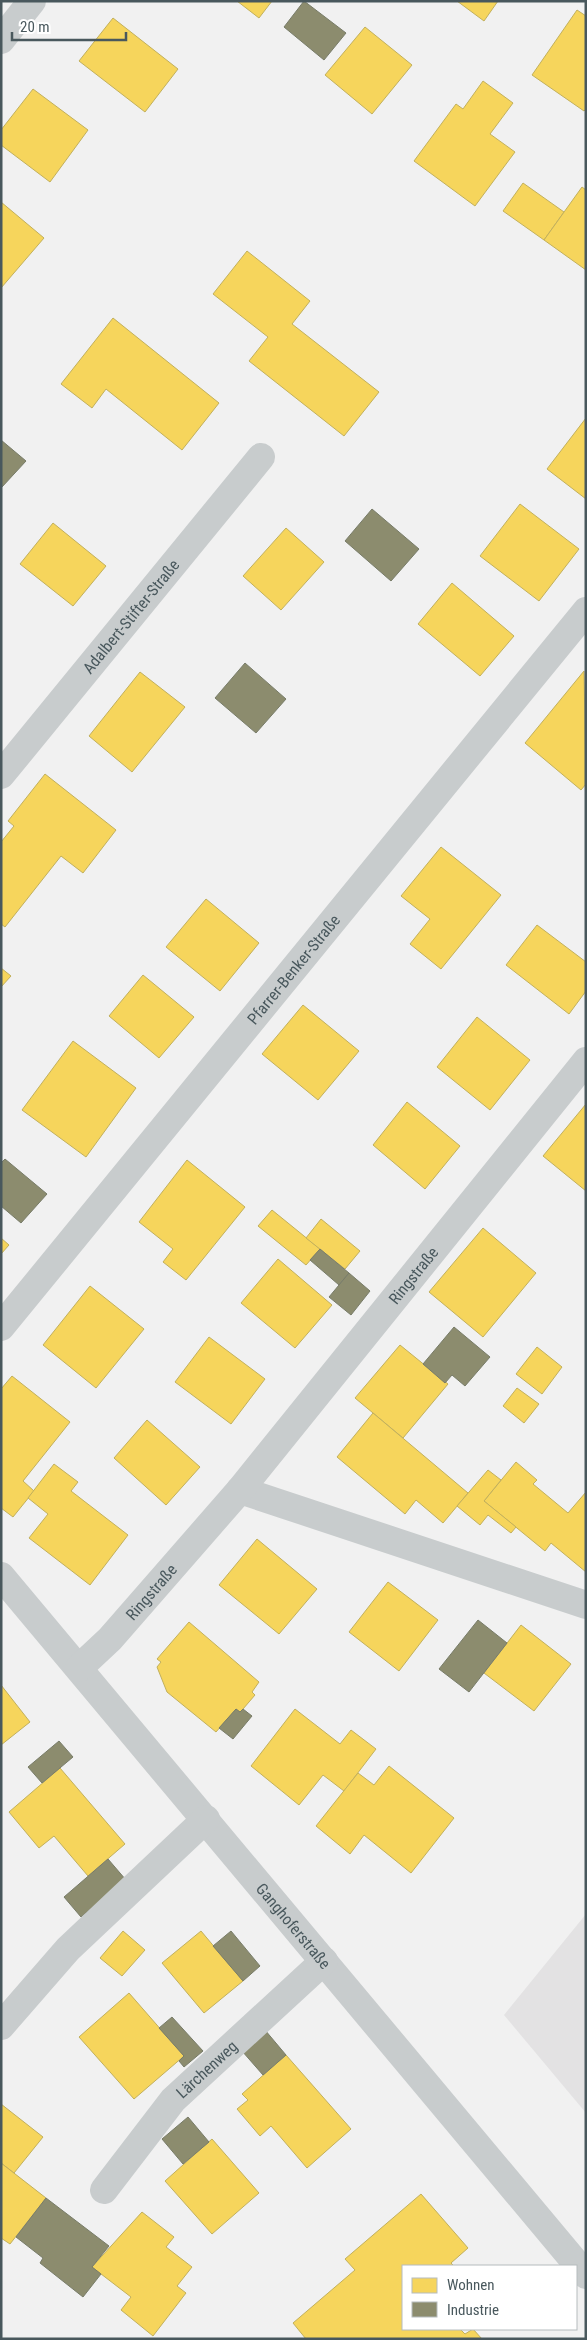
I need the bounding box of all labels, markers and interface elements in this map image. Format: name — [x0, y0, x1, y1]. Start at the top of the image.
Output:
scale bar — [12, 10, 126, 42]
text: 20 m — [20, 18, 50, 36]
street label: Adalbert-Stifter-Straße — [79, 556, 183, 678]
street label: Pfarrer-Benker-Straße — [243, 911, 344, 1028]
street label: Ringstraße — [385, 1243, 442, 1308]
street label: Ringstraße — [122, 1560, 181, 1624]
street label: Ganghoferstraße — [252, 1879, 335, 1973]
street label: Lärchenweg — [172, 2037, 241, 2102]
legend — [402, 2265, 577, 2330]
text: Wohnen — [447, 2276, 495, 2294]
text: Industrie — [447, 2301, 499, 2319]

